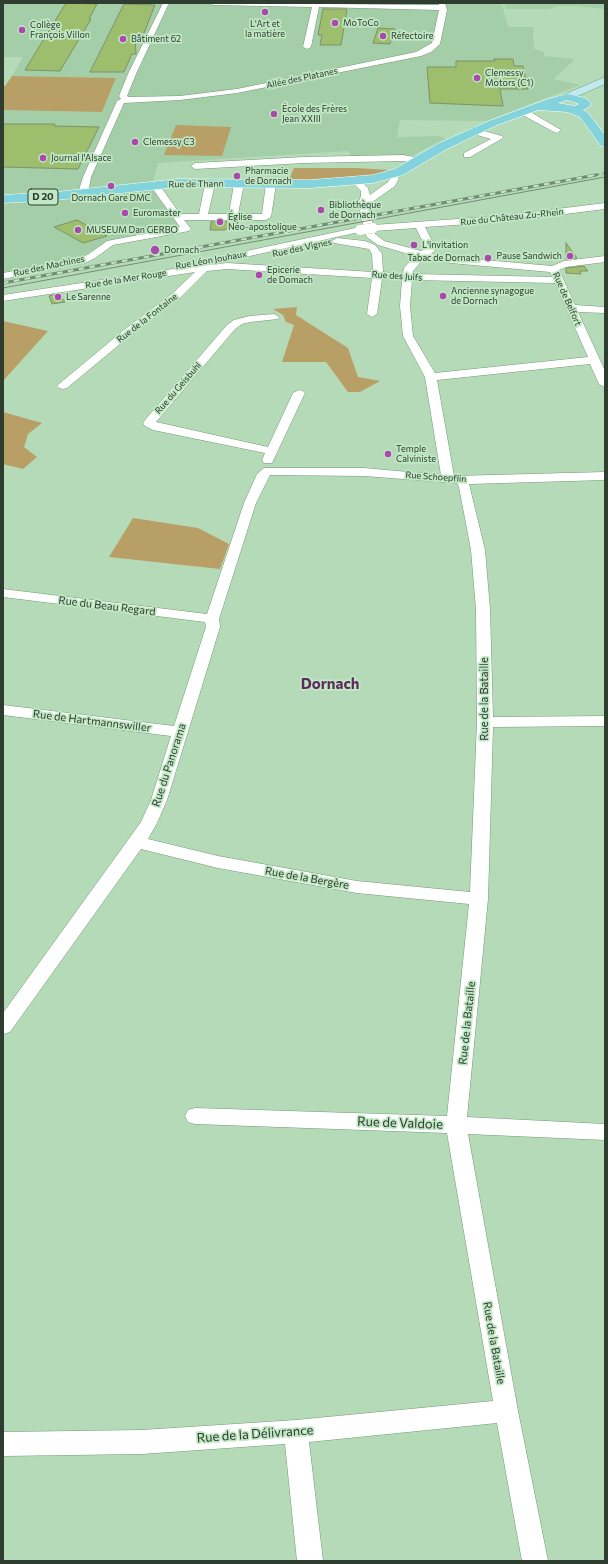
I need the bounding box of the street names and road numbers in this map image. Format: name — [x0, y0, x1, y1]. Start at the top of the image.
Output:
street label: Allée des Platanes — [265, 65, 339, 91]
street label: Rue de Thann — [168, 178, 224, 190]
road number: D 20 — [28, 189, 58, 205]
street label: Rue du Château Zu-Rhein — [460, 206, 564, 228]
street label: Rue des Vignes — [271, 236, 333, 260]
street label: Rue Léon Jouhaux — [174, 248, 248, 272]
street label: Rue des Machines — [12, 253, 86, 279]
street label: Rue de la Mer Rouge — [85, 267, 167, 291]
street label: Rue des Juifs — [371, 269, 423, 283]
street label: Rue de Belfort — [550, 270, 584, 328]
street label: Rue de la Fontaine — [115, 291, 179, 345]
street label: Rue du Geisbuhl — [153, 360, 203, 416]
street label: Rue Schoepflin — [405, 469, 467, 485]
street label: Rue du Beau Regard — [58, 593, 156, 619]
street label: Rue de la Bataille — [477, 657, 491, 741]
street label: Rue de Hartmannswiller — [32, 707, 152, 735]
street label: Rue du Panorama — [149, 722, 189, 808]
street label: Rue de la Bergère — [264, 864, 350, 892]
street label: Rue de la Bataille — [456, 981, 478, 1065]
street label: Rue de Valdoie — [357, 1114, 443, 1132]
street label: Rue de la Bataille — [480, 1301, 508, 1385]
street label: Rue de la Délivrance — [196, 1422, 314, 1446]

